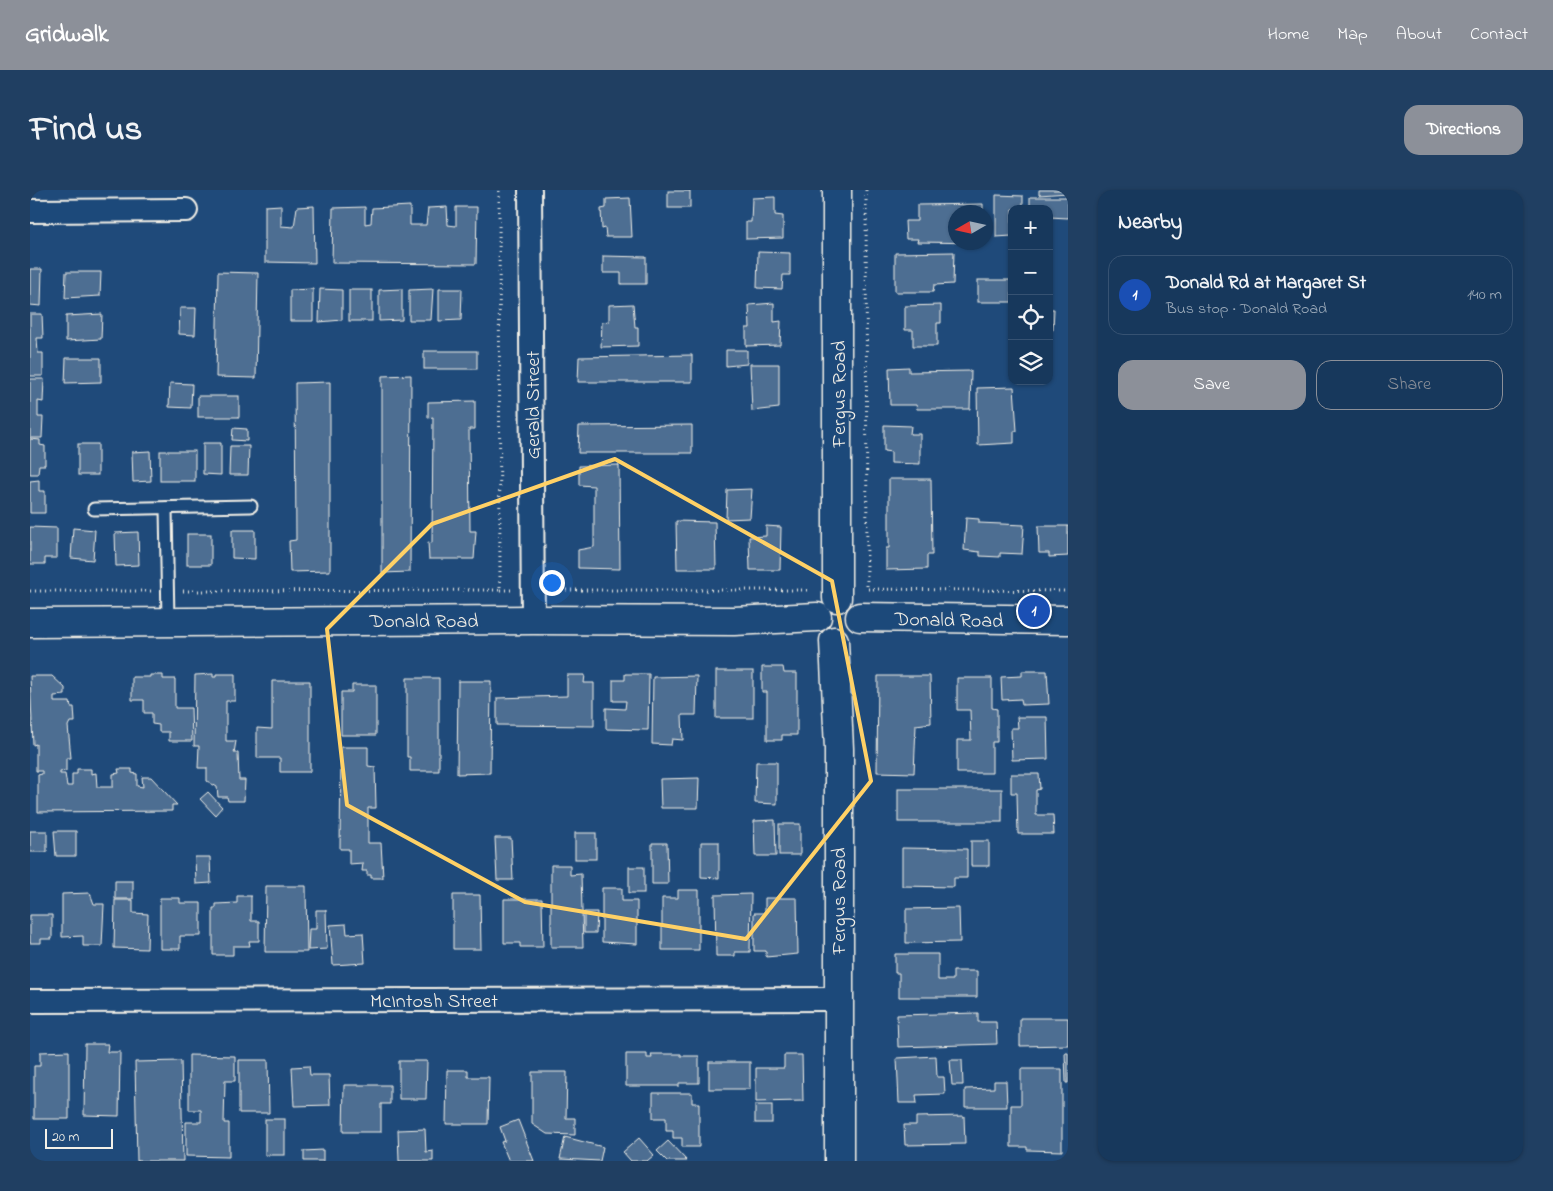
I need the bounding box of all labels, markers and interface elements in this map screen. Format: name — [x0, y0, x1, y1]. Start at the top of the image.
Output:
text: Gridwalk — [25, 18, 109, 53]
text: Home — [1268, 22, 1309, 48]
text: Map — [1337, 22, 1368, 48]
text: About — [1396, 22, 1442, 48]
text: Contact — [1470, 22, 1528, 48]
text: Find us — [30, 105, 142, 156]
button: Directions — [1404, 105, 1523, 155]
north arrow — [948, 205, 993, 250]
map controls — [1008, 205, 1053, 385]
button: + — [1008, 205, 1053, 250]
text: Nearby — [1118, 208, 1182, 238]
button: − — [1008, 250, 1053, 295]
text: Donald Rd at Margaret St — [1166, 270, 1366, 297]
text: 1 — [1132, 283, 1138, 307]
text: 140 m — [1467, 283, 1502, 307]
button: locate — [1008, 295, 1053, 340]
text: Bus stop · Donald Road — [1166, 297, 1327, 321]
street label: Fergus Road — [826, 340, 856, 449]
button: layers — [1008, 340, 1053, 385]
street label: Gerald Street — [520, 350, 549, 459]
button: Save — [1118, 360, 1306, 410]
button: Share — [1316, 360, 1503, 410]
your location — [539, 570, 565, 596]
pin: 1 — [1018, 592, 1050, 630]
street label: Donald Road — [893, 606, 1004, 637]
street label: Donald Road — [369, 608, 478, 637]
street label: Fergus Road — [826, 847, 856, 956]
street label: McIntosh Street — [370, 988, 498, 1017]
scale bar — [45, 1126, 112, 1149]
text: 20 m — [52, 1127, 79, 1148]

